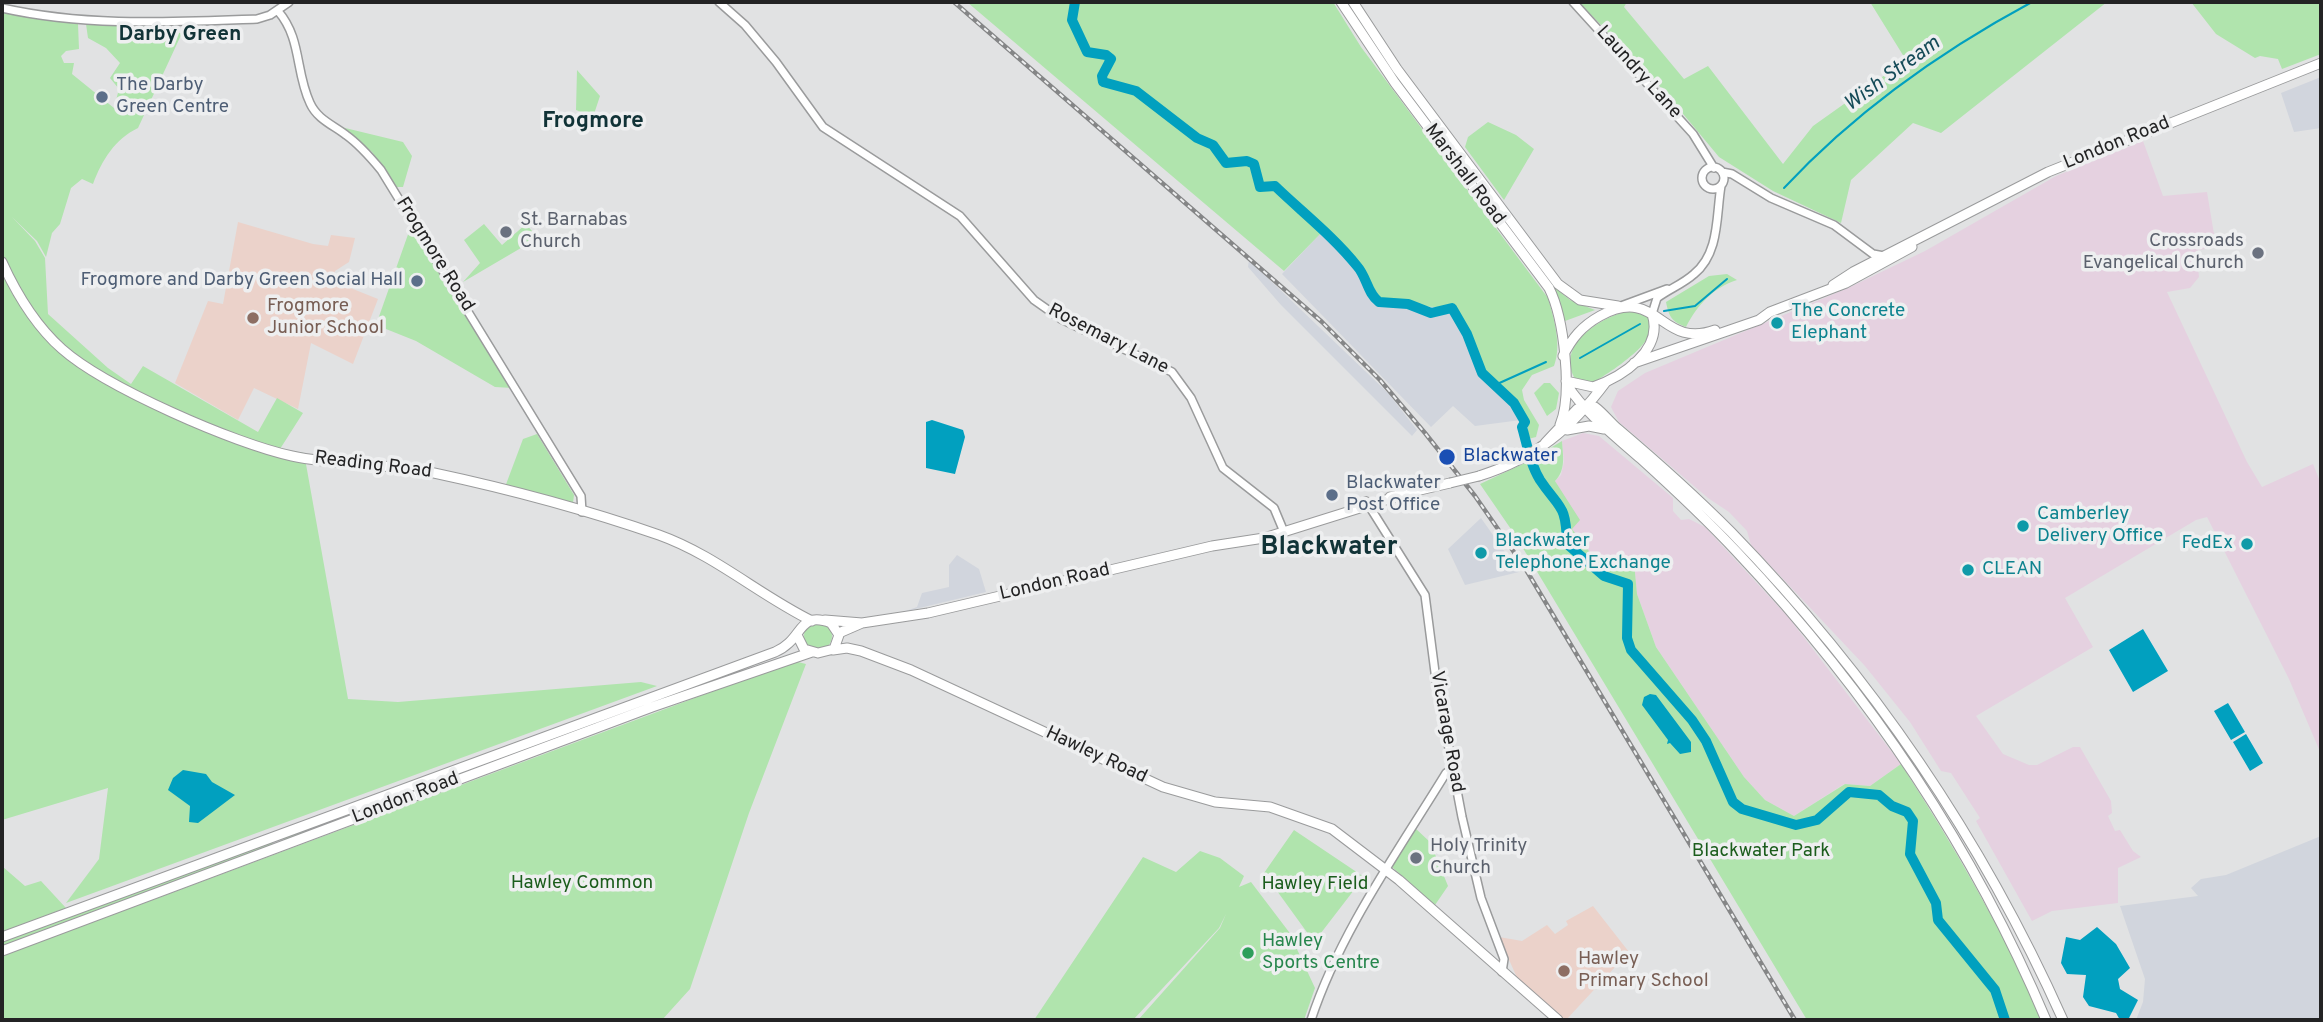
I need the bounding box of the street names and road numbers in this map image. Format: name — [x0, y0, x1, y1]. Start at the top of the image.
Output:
street label: Laundry Lane — [1590, 22, 1686, 124]
street label: London Road — [2061, 112, 2173, 176]
street label: Marshall Road — [1419, 120, 1509, 230]
street label: Frogmore Road — [390, 194, 478, 316]
street label: Rosemary Lane — [1044, 300, 1172, 380]
street label: Reading Road — [313, 447, 433, 485]
street label: London Road — [998, 559, 1112, 607]
street label: Vicarage Road — [1424, 669, 1468, 795]
street label: Hawley Road — [1042, 723, 1150, 789]
street label: London Road — [349, 768, 463, 830]

